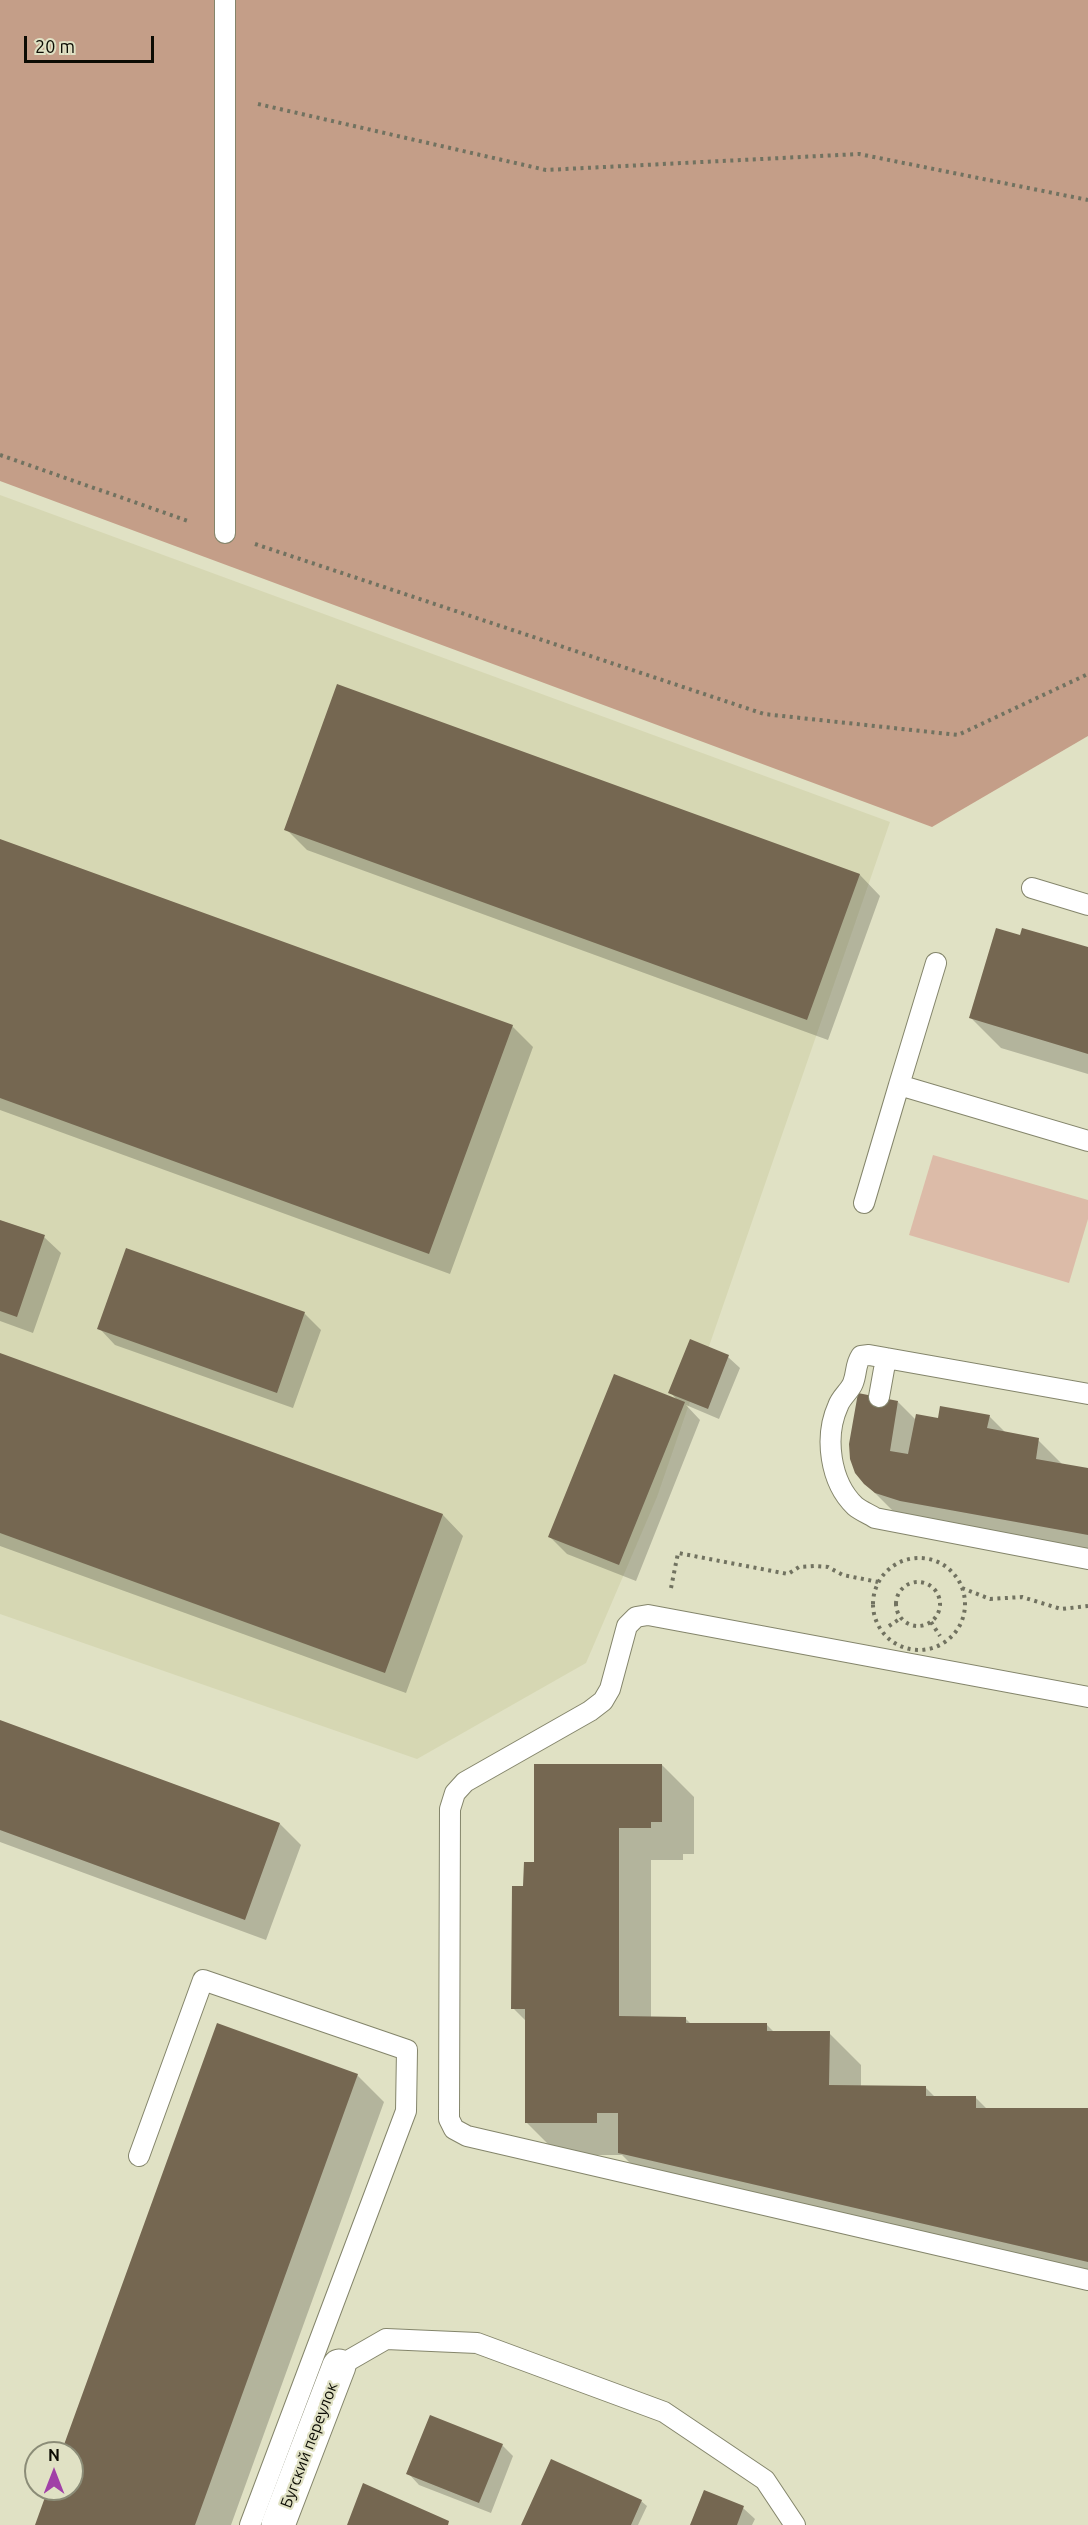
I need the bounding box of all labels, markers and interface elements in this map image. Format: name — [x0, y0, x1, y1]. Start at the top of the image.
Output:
scale bar — [27, 24, 158, 62]
text: 20 m — [35, 36, 75, 56]
street label: Бугский переулок — [276, 2380, 342, 2510]
north arrow — [24, 2441, 84, 2501]
text: N — [48, 2446, 60, 2464]

